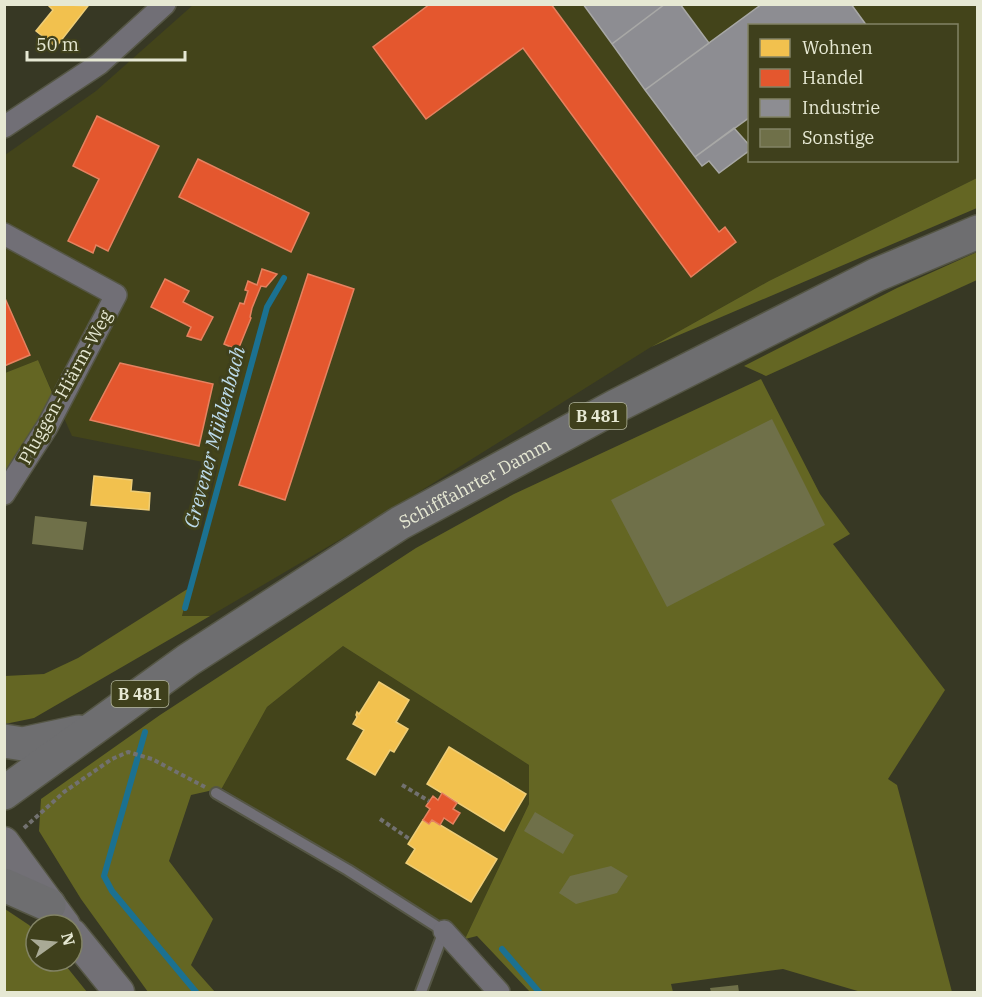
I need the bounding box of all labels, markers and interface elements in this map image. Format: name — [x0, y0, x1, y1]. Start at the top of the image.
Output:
scale bar — [27, 24, 184, 62]
legend — [748, 24, 958, 162]
text: 50 m — [36, 33, 79, 56]
text: Wohnen — [802, 36, 873, 59]
text: Handel — [802, 66, 864, 89]
text: Industrie — [802, 96, 880, 119]
text: Sonstige — [802, 126, 874, 149]
street label: Pluggen-Hiärm-Weg — [13, 306, 117, 468]
water label: Grevener Mühlenbach — [177, 343, 251, 531]
road number: B 481 — [570, 403, 626, 429]
street label: Schifffahrter Damm — [394, 432, 554, 533]
road number: B 481 — [112, 681, 168, 707]
north arrow — [24, 913, 84, 973]
text: N — [57, 930, 80, 948]

